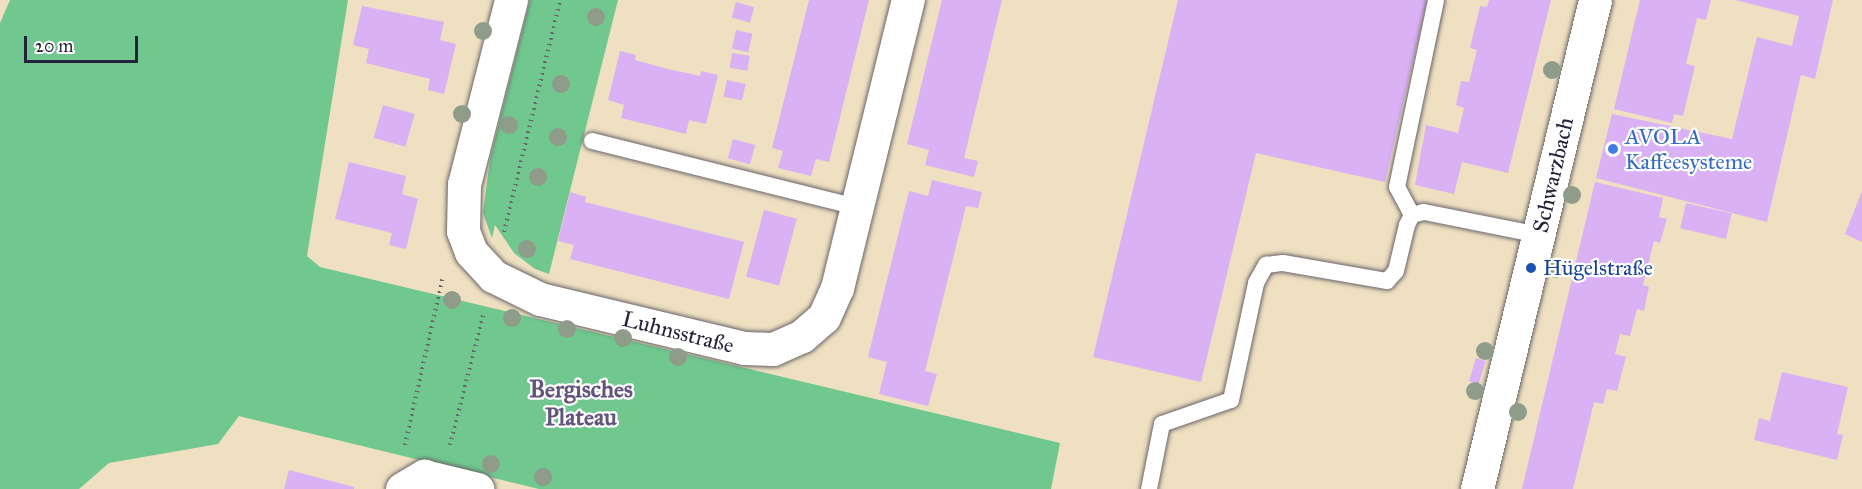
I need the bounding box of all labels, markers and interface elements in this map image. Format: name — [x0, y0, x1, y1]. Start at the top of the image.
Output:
scale bar — [27, 24, 141, 62]
text: 20 m — [35, 35, 73, 57]
street label: Schwarzbach — [1527, 115, 1579, 235]
place label: AVOLA Kaffeesysteme — [1625, 123, 1752, 174]
marker: AVOLA Kaffeesysteme — [1606, 142, 1620, 156]
place label: Hügelstraße — [1543, 255, 1653, 281]
marker: Hügelstraße — [1524, 261, 1538, 275]
street label: Luhnsstraße — [619, 305, 737, 359]
district label: Bergisches Plateau — [529, 376, 633, 432]

